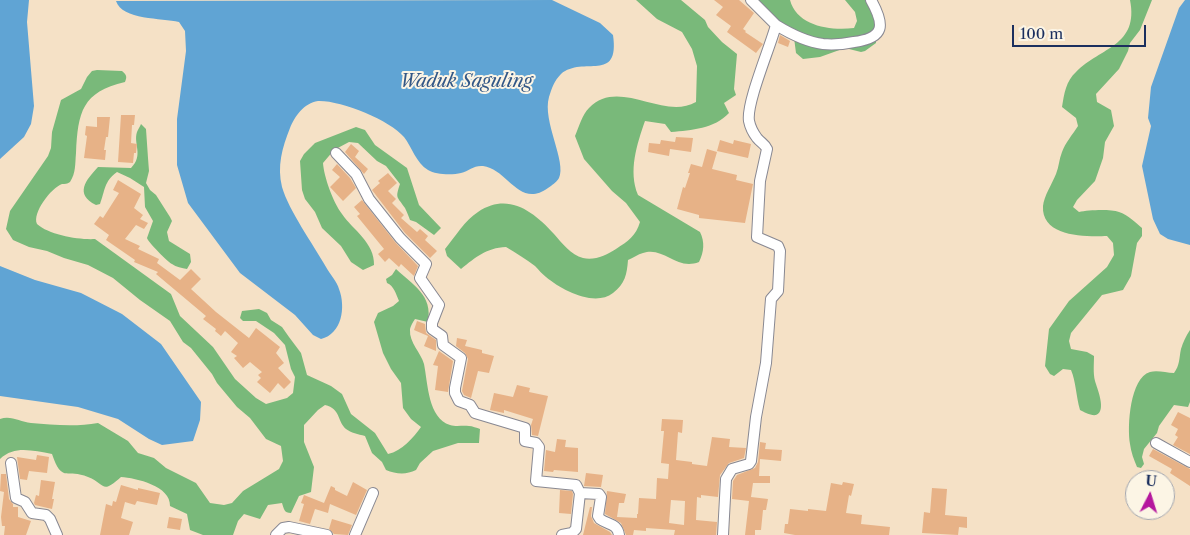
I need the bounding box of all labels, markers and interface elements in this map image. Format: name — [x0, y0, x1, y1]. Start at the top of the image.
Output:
scale bar — [1015, 15, 1149, 47]
text: 100 m — [1020, 24, 1063, 43]
water label: Waduk Saguling — [400, 71, 532, 93]
north arrow — [1125, 470, 1175, 520]
text: U — [1145, 472, 1158, 491]

